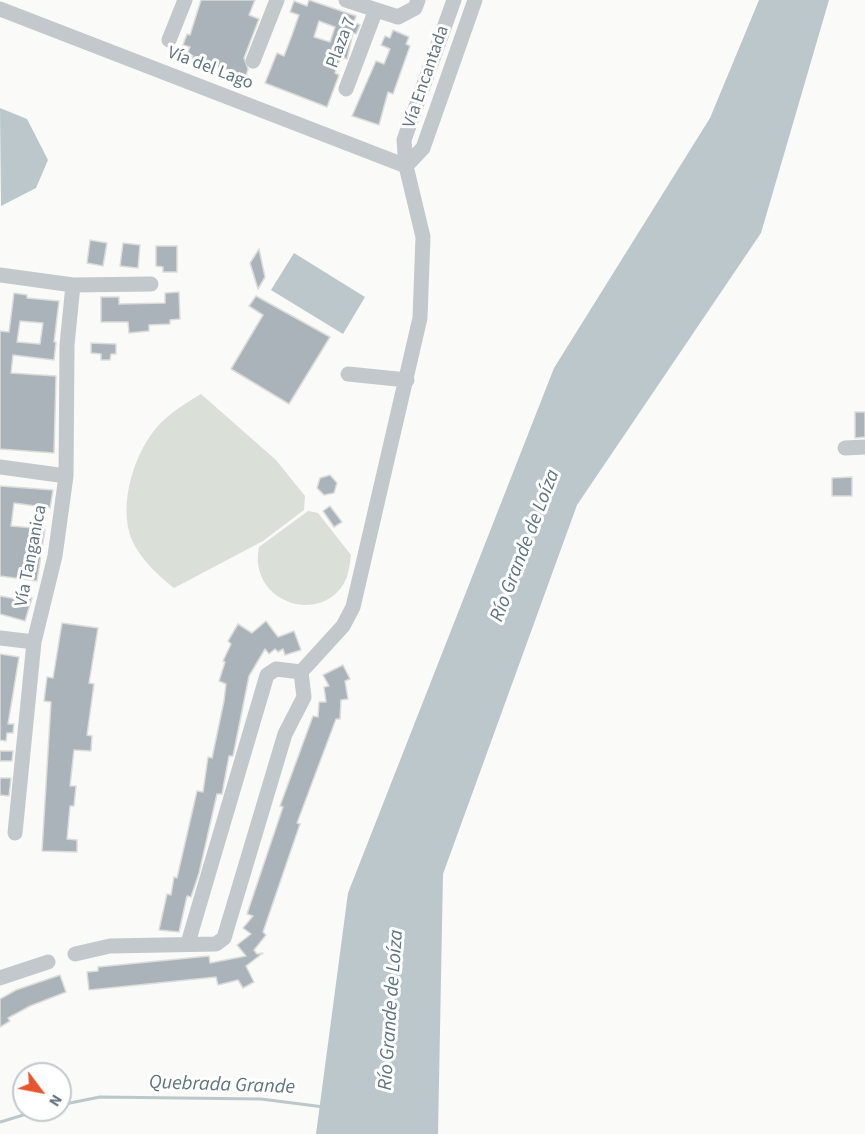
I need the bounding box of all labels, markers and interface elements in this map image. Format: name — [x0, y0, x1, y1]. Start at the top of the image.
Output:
street label: Plaza 7 — [322, 15, 362, 71]
street label: Vía Encantada — [399, 23, 455, 131]
street label: Vía del Lago — [164, 43, 256, 95]
water label: Río Grande de Loíza — [486, 467, 566, 625]
street label: Vía Tanganica — [12, 503, 52, 609]
water label: Río Grande de Loíza — [374, 929, 410, 1091]
north arrow — [12, 1062, 72, 1122]
water label: Quebrada Grande — [149, 1071, 295, 1101]
text: N — [43, 1090, 68, 1111]

